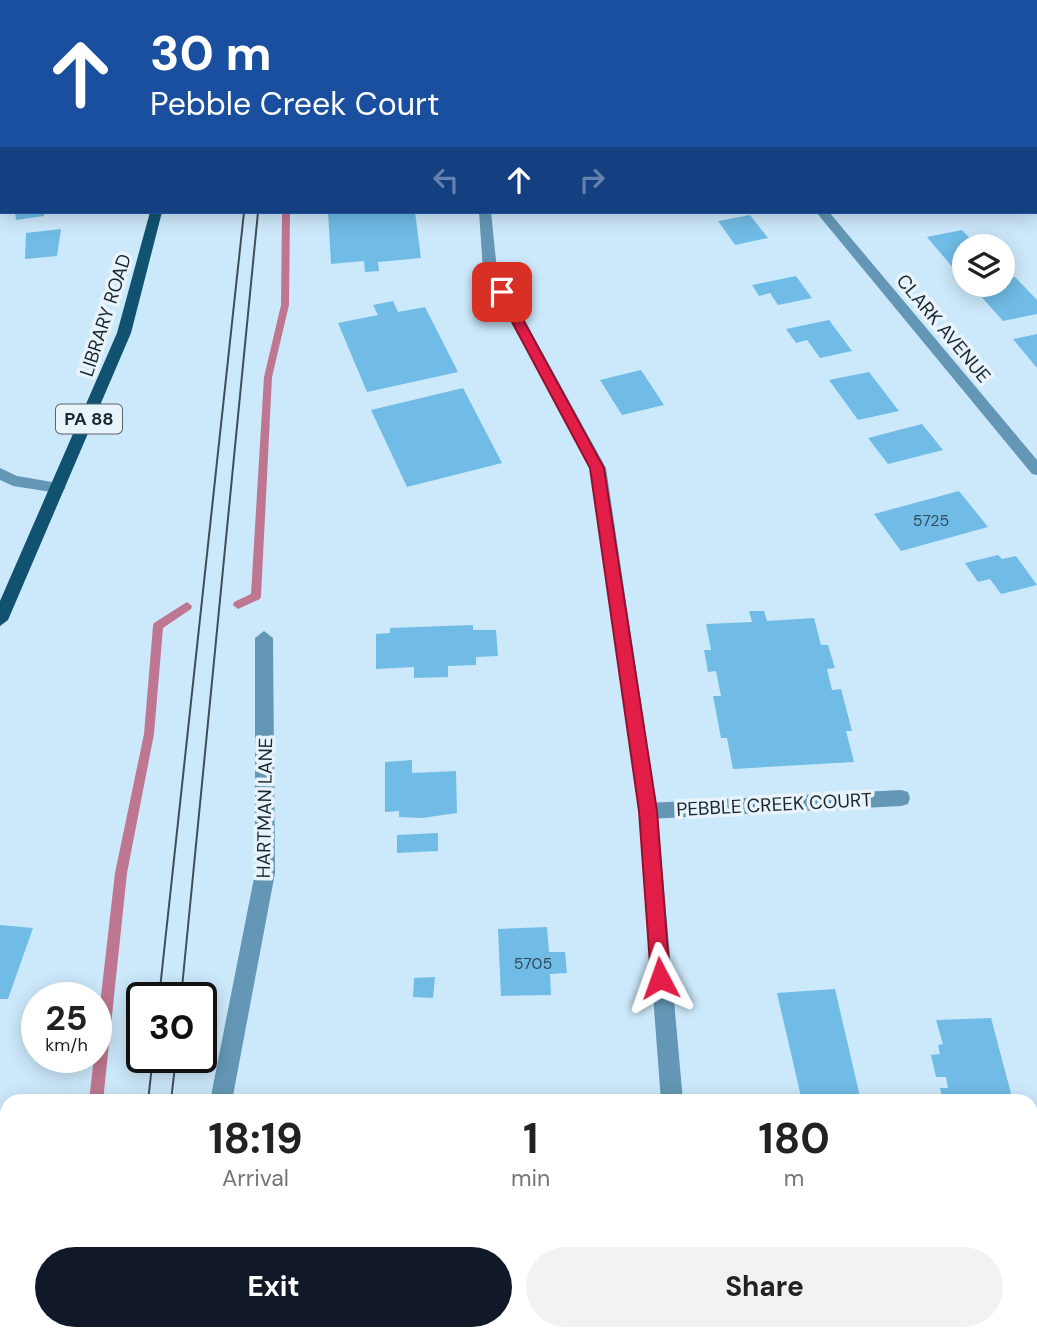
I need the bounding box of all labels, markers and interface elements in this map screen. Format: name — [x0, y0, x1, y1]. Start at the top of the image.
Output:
text: 30 m — [150, 21, 272, 85]
icon: ahead — [35, 28, 126, 119]
text: Pebble Creek Court — [150, 83, 440, 125]
icon: left — [427, 161, 465, 199]
icon: ahead — [500, 161, 538, 199]
icon: right — [573, 161, 611, 199]
map controls — [952, 234, 1015, 297]
button: layers — [952, 234, 1015, 297]
street label: LIBRARY ROAD — [74, 251, 137, 380]
pin — [472, 262, 532, 322]
street label: CLARK AVENUE — [891, 269, 996, 388]
icon: arrive — [483, 273, 521, 311]
road number: PA 88 — [56, 404, 122, 433]
house number: 5725 — [913, 510, 949, 531]
street label: HARTMAN LANE — [251, 737, 278, 879]
street label: PEBBLE CREEK COURT — [676, 787, 873, 822]
position arrow — [623, 941, 697, 1015]
house number: 5705 — [514, 953, 552, 974]
speed limit sign: 30 — [126, 982, 217, 1073]
text: 25 — [46, 995, 87, 1041]
text: km/h — [45, 1033, 88, 1057]
text: 18:19 — [208, 1111, 303, 1166]
text: 1 — [523, 1111, 538, 1166]
text: 180 — [758, 1111, 830, 1166]
text: Arrival — [222, 1163, 289, 1193]
text: min — [511, 1163, 550, 1193]
text: m — [784, 1163, 804, 1193]
button: Exit — [35, 1247, 512, 1327]
button: Share — [526, 1247, 1003, 1327]

